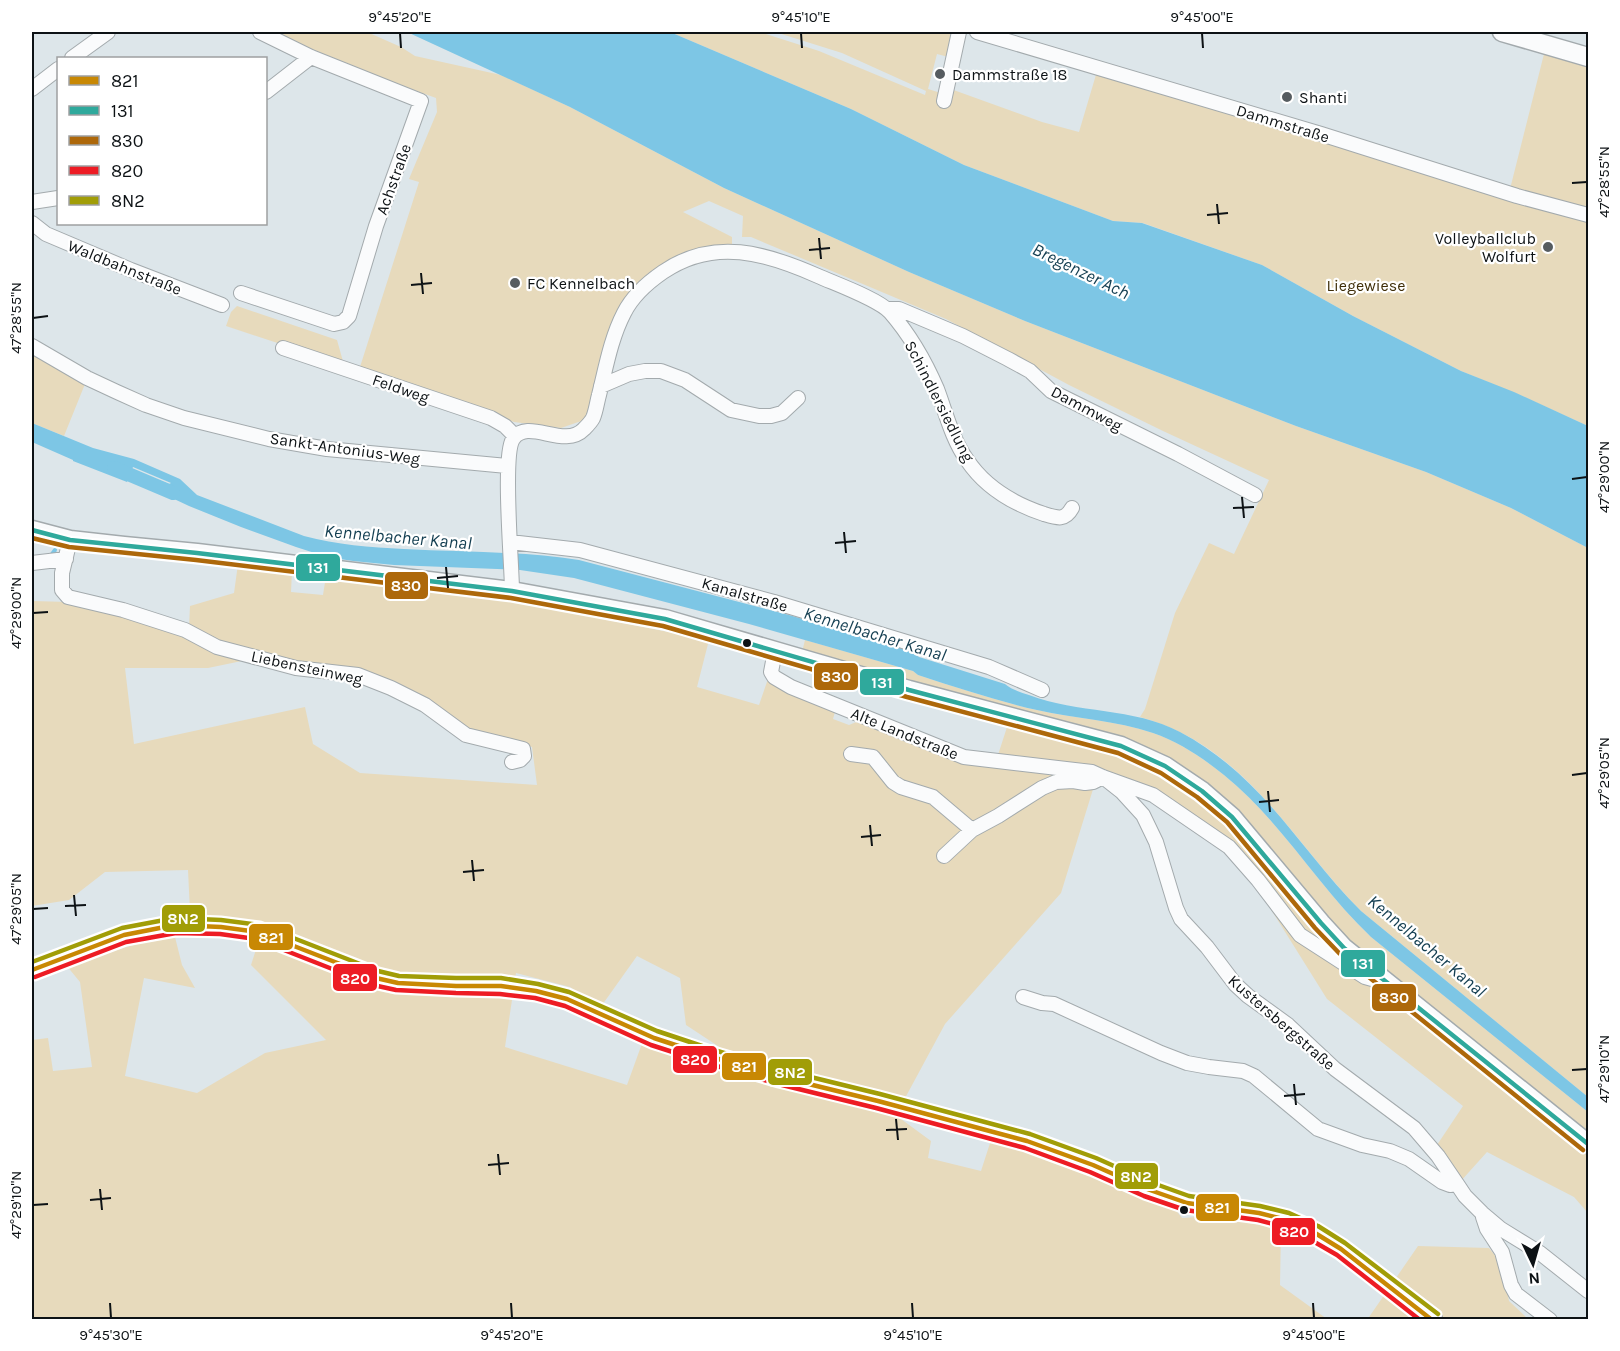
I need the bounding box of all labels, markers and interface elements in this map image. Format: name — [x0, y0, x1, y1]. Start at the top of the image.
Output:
text: 9°45'20"E — [368, 8, 432, 26]
text: 9°45'10"E — [771, 8, 831, 26]
text: 9°45'00"E — [1170, 8, 1234, 26]
legend — [57, 57, 267, 225]
place label: Dammstraße 18 — [952, 65, 1067, 84]
marker: Dammstraße 18 — [933, 67, 947, 81]
text: 821 — [111, 70, 138, 92]
place label: Shanti — [1299, 88, 1348, 107]
marker: Shanti — [1280, 90, 1294, 104]
text: 131 — [111, 100, 134, 122]
street label: Dammstraße — [1234, 100, 1332, 147]
text: 830 — [111, 130, 143, 152]
street label: Achstraße — [372, 141, 415, 217]
text: 47°28'55"N — [1595, 146, 1613, 218]
text: 820 — [111, 160, 143, 182]
text: 8N2 — [111, 190, 145, 212]
place label: Volleyballclub Wolfurt — [1435, 229, 1536, 266]
street label: Waldbahnstraße — [65, 236, 185, 299]
water label: Bregenzer Ach — [1029, 238, 1133, 304]
marker: Volleyballclub Wolfurt — [1541, 240, 1555, 254]
place label: FC Kennelbach — [527, 274, 635, 293]
marker: FC Kennelbach — [508, 276, 522, 290]
park label: Liegewiese — [1327, 276, 1405, 295]
text: 47°28'55"N — [7, 282, 25, 354]
street label: Schindlersiedlung — [901, 337, 978, 465]
street label: Feldweg — [370, 370, 432, 407]
street label: Dammweg — [1048, 382, 1126, 435]
street label: Sankt-Antonius-Weg — [269, 429, 421, 468]
text: 47°29'00"N — [1595, 441, 1613, 513]
water label: Kennelbacher Kanal — [323, 520, 473, 554]
line badge: 131 — [295, 553, 341, 582]
text: 131 — [307, 558, 329, 577]
line badge: 830 — [384, 571, 429, 600]
street label: Kanalstraße — [700, 573, 790, 616]
text: 830 — [391, 576, 421, 595]
text: 47°29'00"N — [7, 577, 25, 649]
water label: Kennelbacher Kanal — [801, 602, 949, 666]
unlabelled marker — [741, 637, 753, 649]
street label: Liebensteinweg — [249, 646, 364, 689]
line badge: 830 — [813, 662, 859, 691]
text: 830 — [821, 667, 851, 686]
line badge: 131 — [859, 668, 905, 696]
text: 131 — [871, 673, 893, 692]
street label: Alte Landstraße — [848, 703, 961, 764]
text: 47°29'05"N — [1595, 737, 1613, 809]
text: 47°29'05"N — [7, 873, 25, 945]
water label: Kennelbacher Kanal — [1363, 890, 1491, 1002]
line badge: 8N2 — [161, 904, 206, 933]
text: 8N2 — [167, 909, 199, 928]
line badge: 821 — [248, 923, 294, 951]
text: 821 — [258, 928, 284, 947]
line badge: 131 — [1340, 949, 1386, 978]
text: 131 — [1352, 954, 1374, 973]
line badge: 820 — [332, 963, 378, 992]
text: 820 — [340, 969, 370, 988]
street label: Kustersbergstraße — [1224, 971, 1339, 1074]
line badge: 830 — [1371, 983, 1417, 1012]
text: 830 — [1379, 988, 1409, 1007]
text: 47°29'10"N — [1595, 1035, 1613, 1103]
line badge: 820 — [672, 1045, 718, 1074]
text: 820 — [680, 1050, 710, 1069]
line badge: 821 — [721, 1052, 767, 1081]
text: 821 — [731, 1057, 757, 1076]
line badge: 8N2 — [767, 1058, 813, 1086]
text: 8N2 — [774, 1063, 806, 1082]
line badge: 8N2 — [1114, 1162, 1159, 1190]
text: 8N2 — [1120, 1167, 1152, 1186]
text: 47°29'10"N — [7, 1171, 25, 1239]
line badge: 821 — [1195, 1193, 1240, 1222]
text: 821 — [1204, 1198, 1230, 1217]
unlabelled marker — [1178, 1204, 1190, 1216]
line badge: 820 — [1271, 1217, 1316, 1246]
text: 820 — [1279, 1222, 1309, 1241]
north arrow — [1503, 1234, 1563, 1294]
text: N — [1528, 1268, 1541, 1288]
text: 9°45'30"E — [79, 1326, 143, 1344]
text: 9°45'20"E — [480, 1326, 544, 1344]
text: 9°45'10"E — [883, 1326, 943, 1344]
text: 9°45'00"E — [1282, 1326, 1346, 1344]

